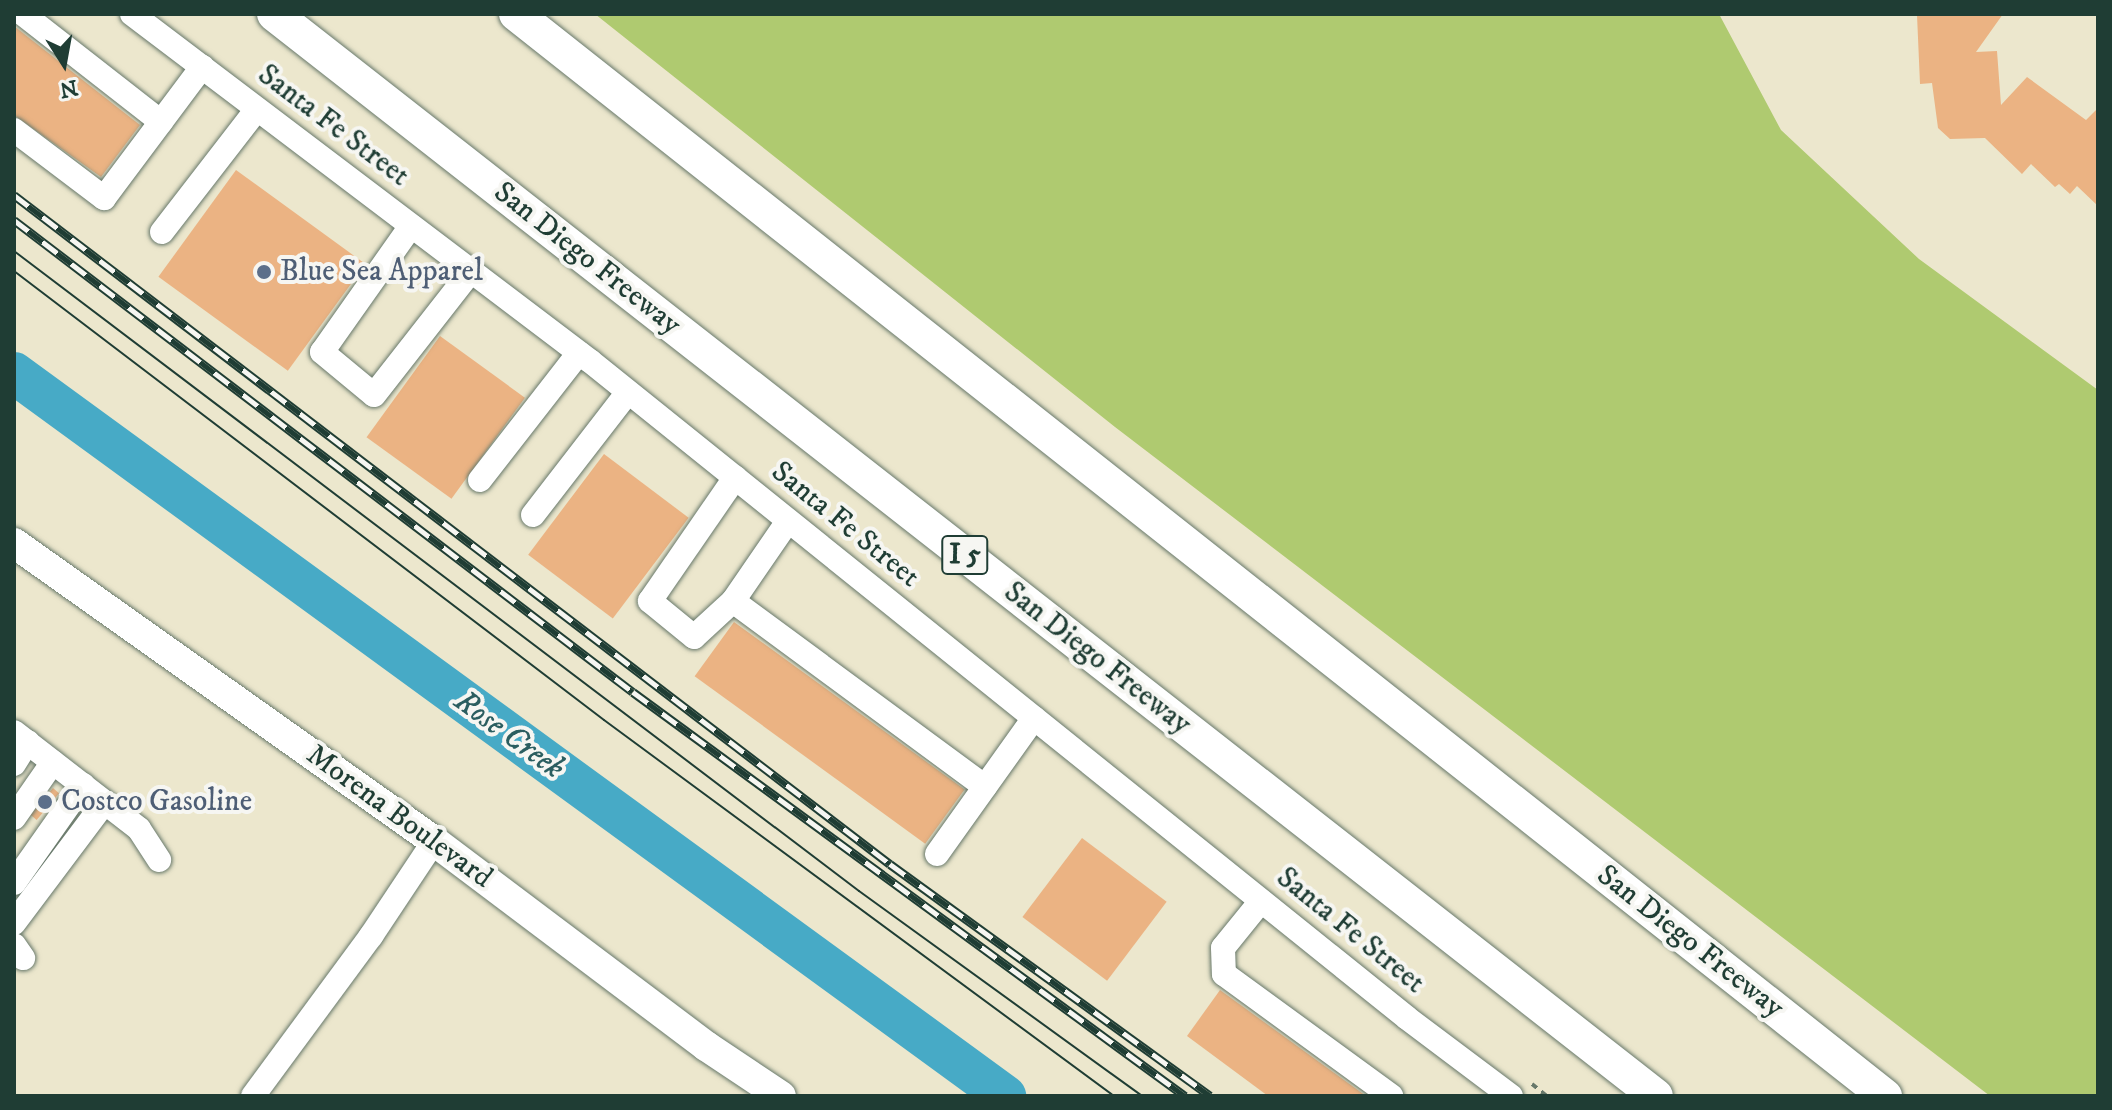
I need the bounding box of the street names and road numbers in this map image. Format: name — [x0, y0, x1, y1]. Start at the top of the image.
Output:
street label: Santa Fe Street — [250, 57, 416, 195]
street label: San Diego Freeway — [486, 175, 688, 343]
street label: Santa Fe Street — [764, 454, 926, 596]
road number: I 5 — [941, 531, 989, 579]
street label: San Diego Freeway — [996, 575, 1198, 743]
street label: Morena Boulevard — [299, 737, 499, 897]
street label: San Diego Freeway — [1589, 858, 1791, 1026]
street label: Santa Fe Street — [1269, 860, 1431, 1002]

